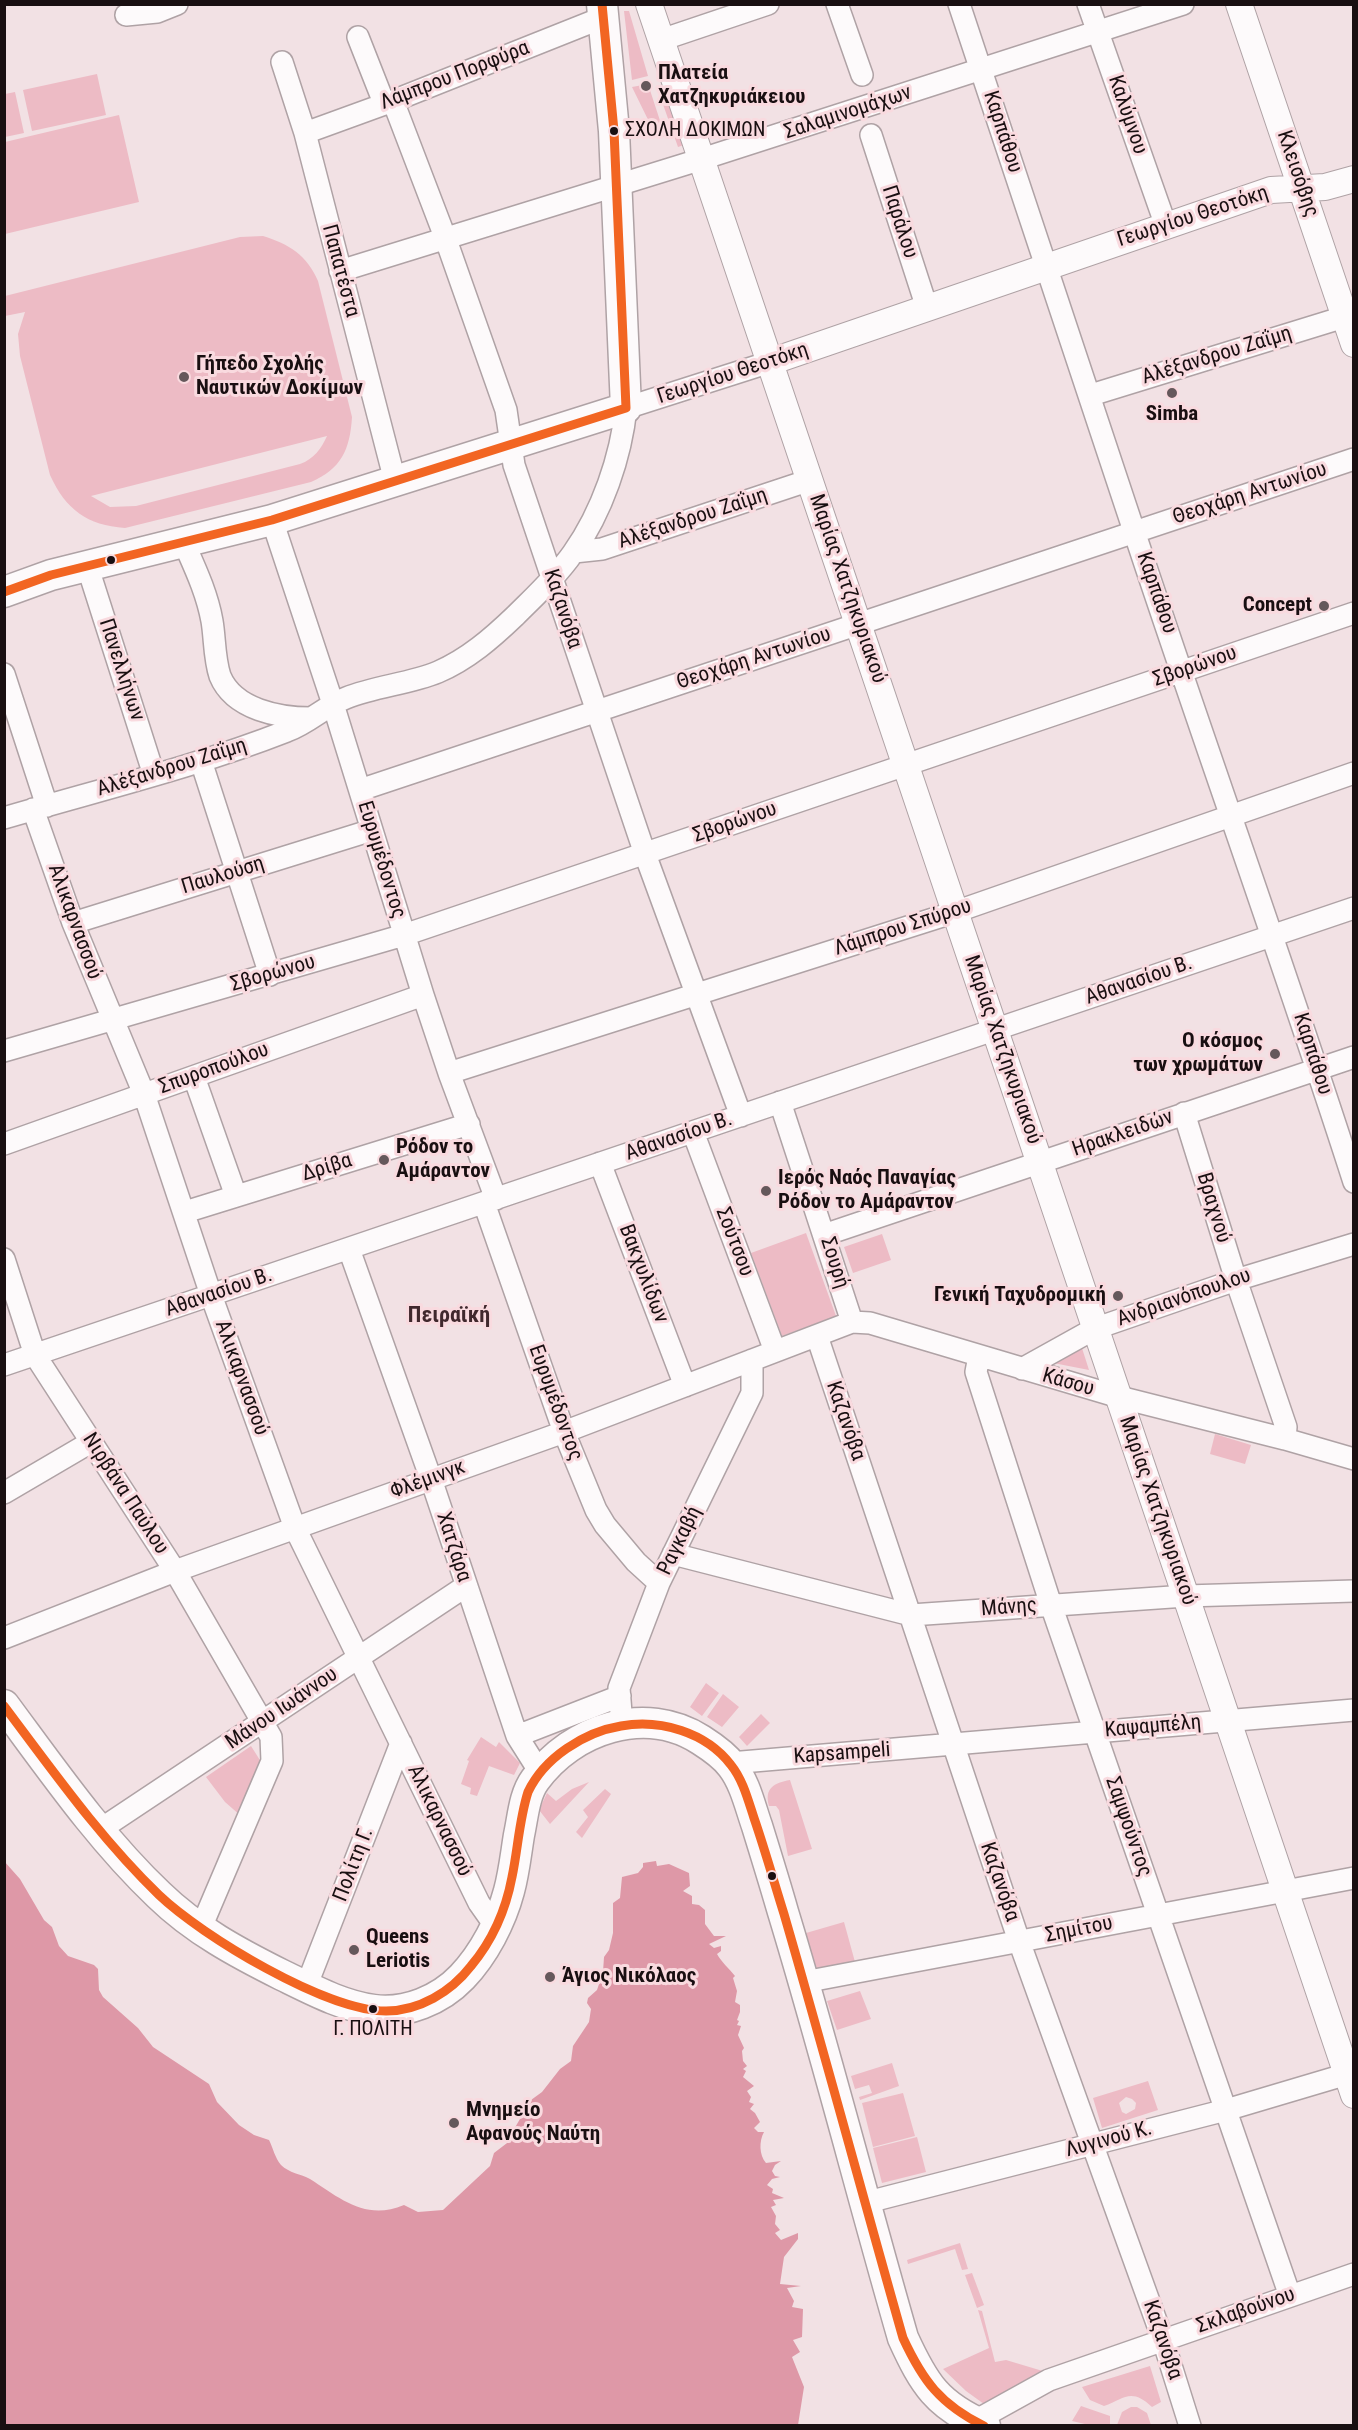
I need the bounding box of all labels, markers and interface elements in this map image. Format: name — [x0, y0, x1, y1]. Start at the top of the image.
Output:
street label: Λάμπρου Πορφύρα — [377, 36, 533, 116]
place label: Πλατεία Χατζηκυριάκειου — [658, 61, 805, 111]
street label: Καλύμνου — [1102, 72, 1152, 158]
marker: Πλατεία Χατζηκυριάκειου — [639, 79, 653, 93]
street label: Σαλαμινομάχων — [781, 81, 915, 145]
street label: Καρπάθου — [977, 88, 1027, 176]
place label: ΣΧΟΛΗ ΔΟΚΙΜΩΝ — [625, 119, 765, 143]
marker: ΣΧΟΛΗ ΔΟΚΙΜΩΝ — [608, 125, 620, 137]
street label: Κλεισόβης — [1270, 127, 1324, 221]
street label: Γεωργίου Θεοτόκη — [1114, 181, 1272, 253]
street label: Παράλου — [875, 182, 923, 262]
street label: Παπατέστα — [316, 222, 364, 320]
street label: Αλέξανδρου Ζαΐμη — [1139, 321, 1295, 391]
street label: Γεωργίου Θεοτόκη — [654, 338, 812, 410]
place label: Γήπεδο Σχολής Ναυτικών Δοκίμων — [196, 352, 363, 402]
marker: Γήπεδο Σχολής Ναυτικών Δοκίμων — [177, 370, 191, 384]
marker: Simba — [1165, 386, 1179, 400]
place label: Simba — [1146, 402, 1198, 428]
street label: Θεοχάρη Αντωνίου — [1170, 457, 1330, 531]
street label: Αλέξανδρου Ζαΐμη — [615, 483, 771, 555]
street label: Μαρίας Χατζηκυριακού — [803, 491, 891, 687]
street label: Καρπάθου — [1130, 549, 1182, 637]
unlabelled marker — [105, 554, 117, 566]
street label: Καζανόβα — [537, 566, 587, 652]
place label: Concept — [1243, 593, 1312, 619]
marker: Concept — [1317, 599, 1331, 613]
street label: Πανελλήνων — [93, 616, 149, 724]
street label: Θεοχάρη Αντωνίου — [674, 622, 834, 696]
street label: Σβορώνου — [1150, 641, 1240, 693]
street label: Αλέξανδρου Ζαΐμη — [94, 733, 250, 803]
street label: Σβορώνου — [690, 797, 780, 849]
street label: Ευρυμέδοντος — [351, 798, 411, 922]
street label: Παυλούση — [179, 851, 267, 901]
street label: Αλικαρνασσού — [42, 861, 106, 983]
street label: Λάμπρου Σπύρου — [831, 894, 975, 962]
street label: Σβορώνου — [228, 950, 318, 998]
street label: Αθανασίου Β. — [1082, 951, 1196, 1011]
street label: Μαρίας Χατζηκυριακού — [958, 952, 1046, 1148]
street label: Καρπάθου — [1287, 1010, 1337, 1098]
place label: Ο κόσμος των χρωμάτων — [1133, 1029, 1263, 1079]
street label: Σπυροπούλου — [156, 1037, 272, 1101]
marker: Ο κόσμος των χρωμάτων — [1268, 1047, 1282, 1061]
street label: Ηρακλειδών — [1069, 1105, 1177, 1163]
street label: Αθανασίου Β. — [622, 1107, 736, 1167]
place label: Ρόδον το Αμάραντον — [396, 1135, 490, 1185]
street label: Δρίβα — [299, 1149, 355, 1187]
marker: Ρόδον το Αμάραντον — [377, 1153, 391, 1167]
place label: Ιερός Ναός Παναγίας Ρόδον το Αμάραντον — [778, 1166, 956, 1216]
street label: Βραχνού — [1190, 1170, 1236, 1246]
marker: Ιερός Ναός Παναγίας Ρόδον το Αμάραντον — [759, 1184, 773, 1198]
street label: Σούτσου — [709, 1204, 759, 1280]
street label: Βακχυλίδων — [613, 1221, 673, 1327]
street label: Σουρή — [814, 1234, 854, 1292]
street label: Αθανασίου Β. — [162, 1263, 276, 1323]
street label: Ανδριανόπουλου — [1114, 1263, 1254, 1333]
place label: Γενική Ταχυδρομική — [934, 1283, 1106, 1309]
marker: Γενική Ταχυδρομική — [1111, 1289, 1125, 1303]
district label: Πειραϊκή — [408, 1303, 490, 1329]
street label: Αλικαρνασσού — [209, 1317, 273, 1439]
street label: Ευρυμέδοντος — [522, 1342, 588, 1464]
street label: Κάσου — [1039, 1364, 1097, 1402]
street label: Καζανόβα — [820, 1378, 870, 1464]
street label: Μαρίας Χατζηκυριακού — [1113, 1413, 1201, 1609]
street label: Νιρβάνα Παύλου — [76, 1429, 174, 1559]
street label: Φλέμινγκ — [387, 1455, 469, 1505]
street label: Ραγκαβή — [653, 1503, 707, 1579]
street label: Χατζάρα — [430, 1509, 476, 1585]
street label: Μάνης — [980, 1593, 1038, 1623]
street label: Μάνου Ιωάννου — [221, 1662, 343, 1756]
street label: Καψαμπέλη — [1104, 1710, 1202, 1744]
street label: Kapsampeli — [793, 1738, 891, 1770]
street label: Αλικαρνασσού — [401, 1761, 477, 1881]
street label: Σαμψούντος — [1099, 1774, 1157, 1880]
street label: Πολίτη Γ. — [328, 1825, 380, 1905]
street label: Καζανόβα — [974, 1839, 1024, 1925]
unlabelled marker — [766, 1870, 778, 1882]
street label: Σημίτου — [1043, 1911, 1115, 1949]
place label: Queens Leriotis — [366, 1925, 430, 1975]
marker: Queens Leriotis — [347, 1943, 361, 1957]
place label: Άγιος Νικόλαος — [562, 1964, 696, 1990]
marker: Άγιος Νικόλαος — [543, 1970, 557, 1984]
marker: Γ. ΠΟΛΙΤΗ — [367, 2003, 379, 2015]
place label: Γ. ΠΟΛΙΤΗ — [333, 2018, 413, 2042]
place label: Μνημείο Αφανούς Ναύτη — [466, 2098, 600, 2148]
marker: Μνημείο Αφανούς Ναύτη — [447, 2116, 461, 2130]
street label: Λυγινού Κ. — [1063, 2116, 1155, 2164]
street label: Σκλαβούνου — [1193, 2282, 1299, 2340]
street label: Καζανόβα — [1137, 2297, 1187, 2383]

